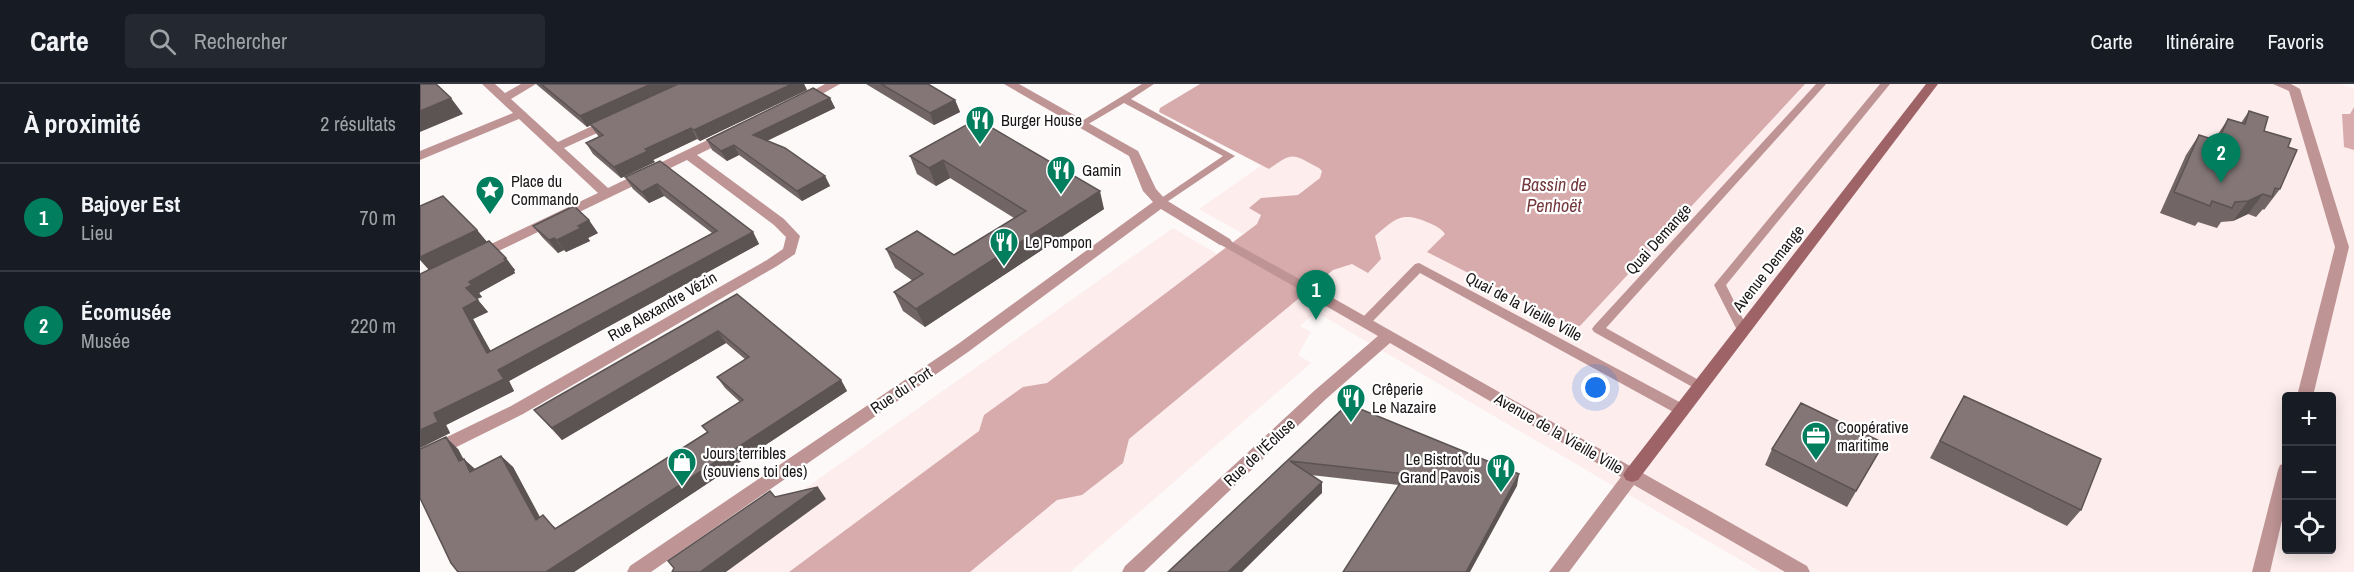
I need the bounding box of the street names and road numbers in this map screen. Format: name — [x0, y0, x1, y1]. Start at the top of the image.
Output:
street label: Quai Demange — [1620, 199, 1696, 279]
street label: Avenue Demange — [1726, 220, 1809, 317]
street label: Rue Alexandre Vézin — [603, 266, 721, 346]
street label: Quai de la Vieille Ville — [1462, 266, 1586, 346]
street label: Rue du Port — [866, 361, 936, 419]
street label: Avenue de la Vieille Ville — [1490, 387, 1627, 479]
street label: Rue de l'Écluse — [1218, 413, 1300, 491]

